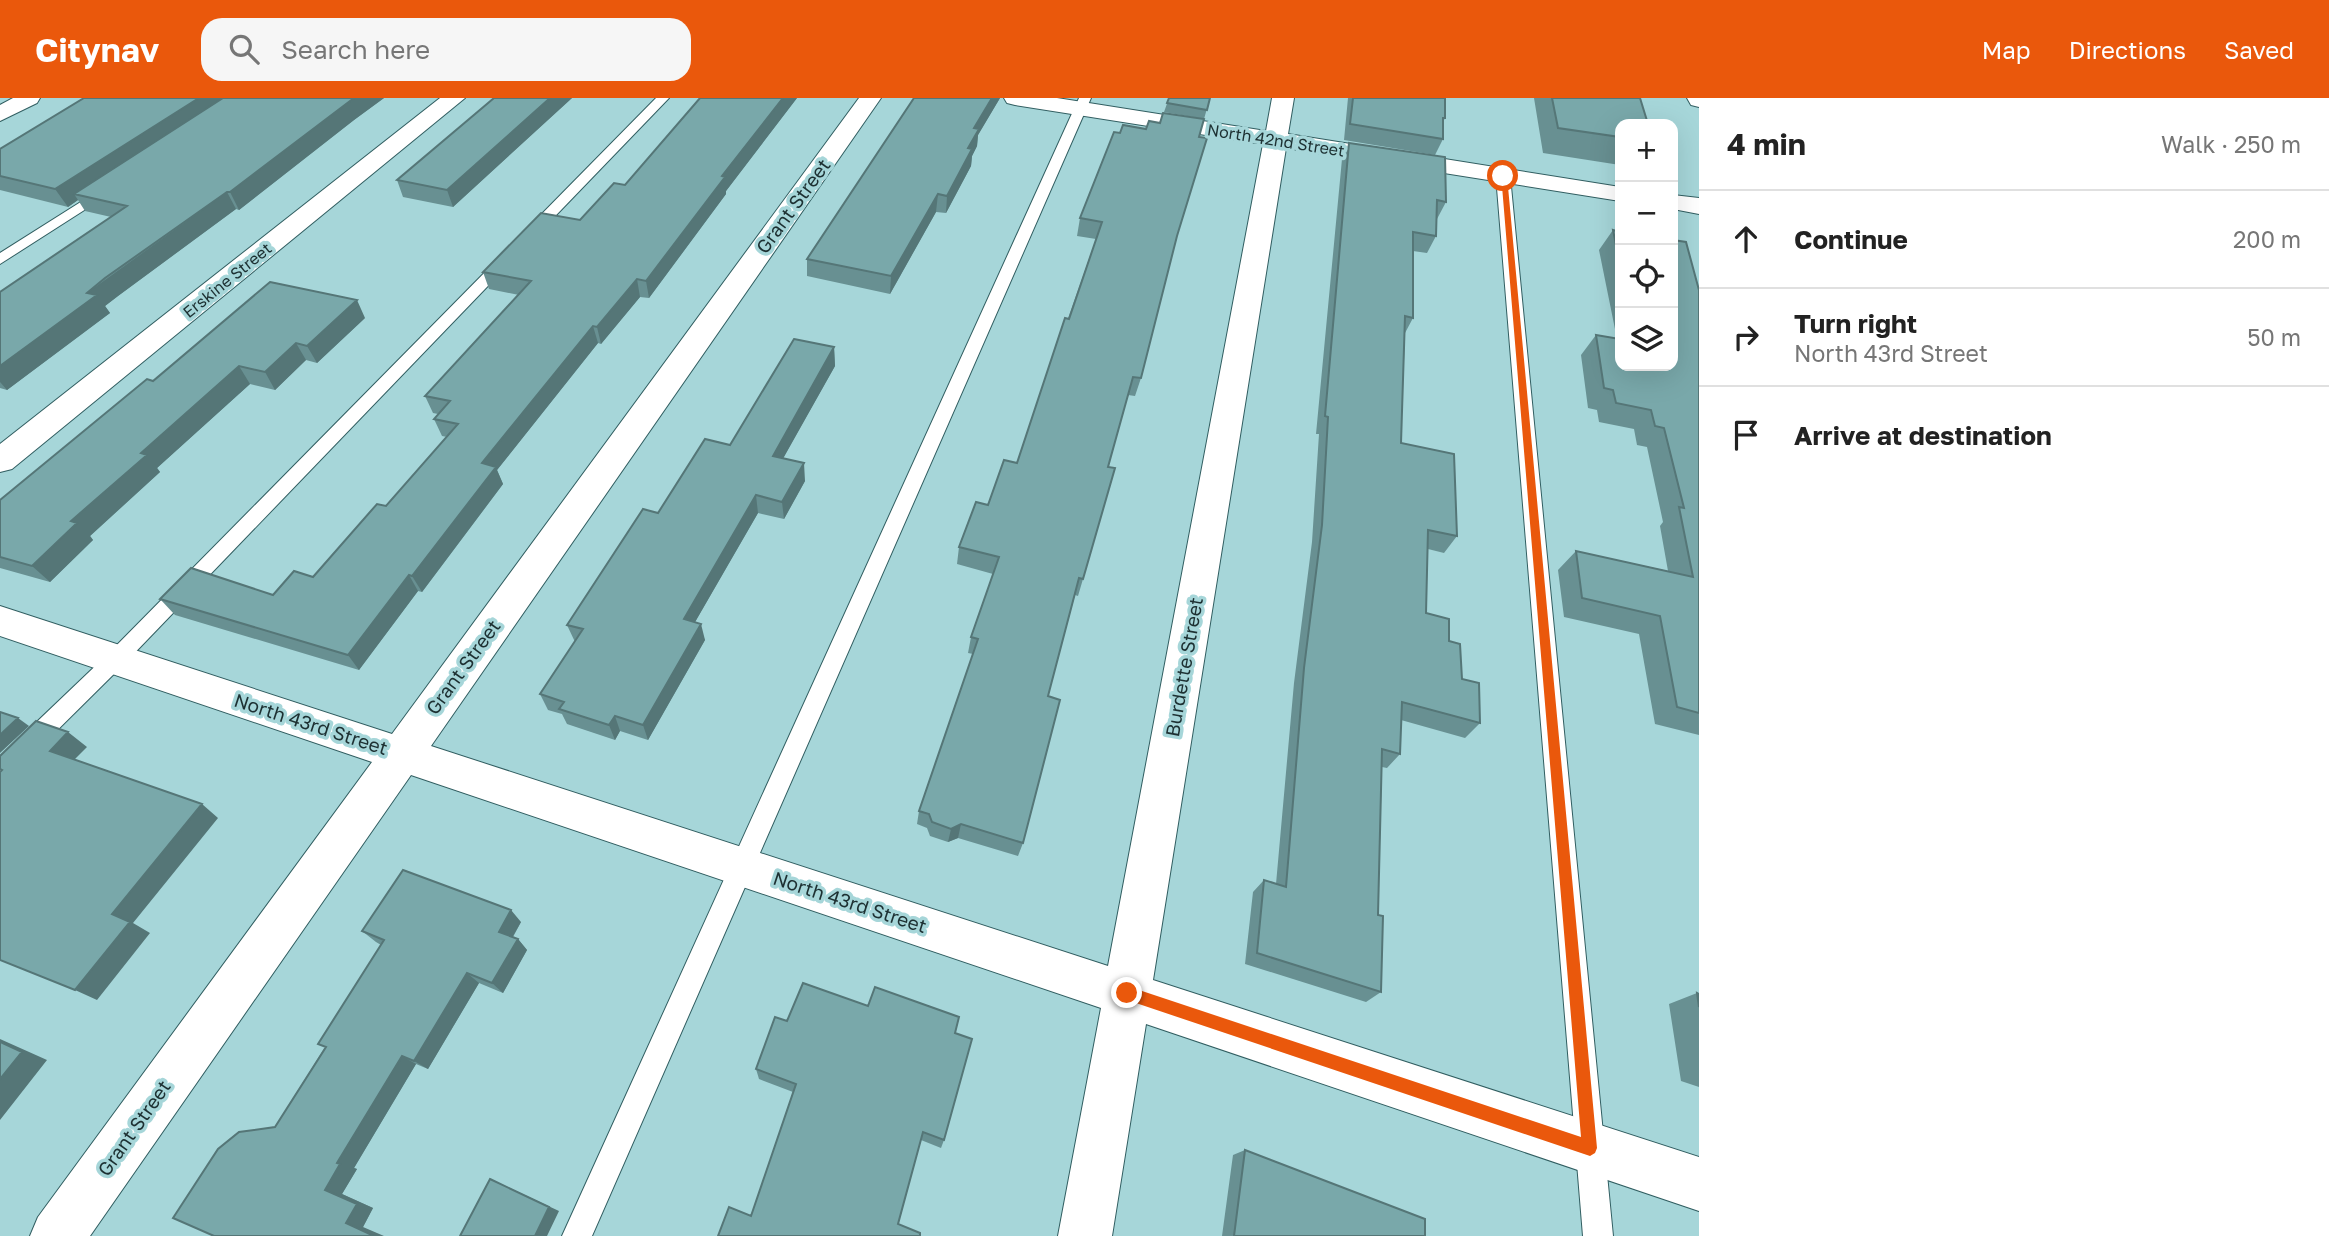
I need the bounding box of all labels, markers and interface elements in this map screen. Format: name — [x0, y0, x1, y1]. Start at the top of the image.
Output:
search box — [201, 18, 691, 81]
text: Citynav — [35, 30, 159, 69]
icon: search — [225, 30, 263, 68]
text: Search here — [281, 34, 430, 65]
text: Map — [1982, 35, 2031, 64]
text: Directions — [2069, 35, 2186, 64]
text: Saved — [2224, 35, 2294, 64]
street label: North 42nd Street — [1206, 119, 1346, 161]
map controls — [1615, 119, 1678, 371]
button: + — [1615, 119, 1678, 182]
text: 4 min — [1727, 126, 1806, 162]
text: Walk · 250 m — [2161, 130, 2301, 158]
street label: Grant Street — [751, 154, 835, 258]
route start — [1487, 160, 1518, 191]
button: − — [1615, 182, 1678, 245]
icon: ahead — [1727, 220, 1765, 258]
text: Continue — [1794, 224, 1908, 255]
text: 200 m — [2233, 225, 2301, 253]
street label: Erskine Street — [179, 238, 275, 322]
button: locate — [1615, 245, 1678, 308]
button: layers — [1615, 308, 1678, 371]
text: Turn right — [1794, 308, 1917, 339]
icon: right — [1727, 318, 1765, 356]
text: 50 m — [2247, 323, 2301, 351]
text: North 43rd Street — [1794, 339, 1988, 367]
icon: arrive — [1727, 416, 1765, 454]
text: Arrive at destination — [1794, 420, 2052, 451]
street label: Burdette Street — [1160, 595, 1207, 738]
street label: Grant Street — [421, 615, 505, 719]
street label: North 43rd Street — [231, 688, 391, 759]
street label: North 43rd Street — [770, 866, 930, 937]
route end — [1111, 977, 1142, 1008]
street label: Grant Street — [92, 1075, 175, 1180]

